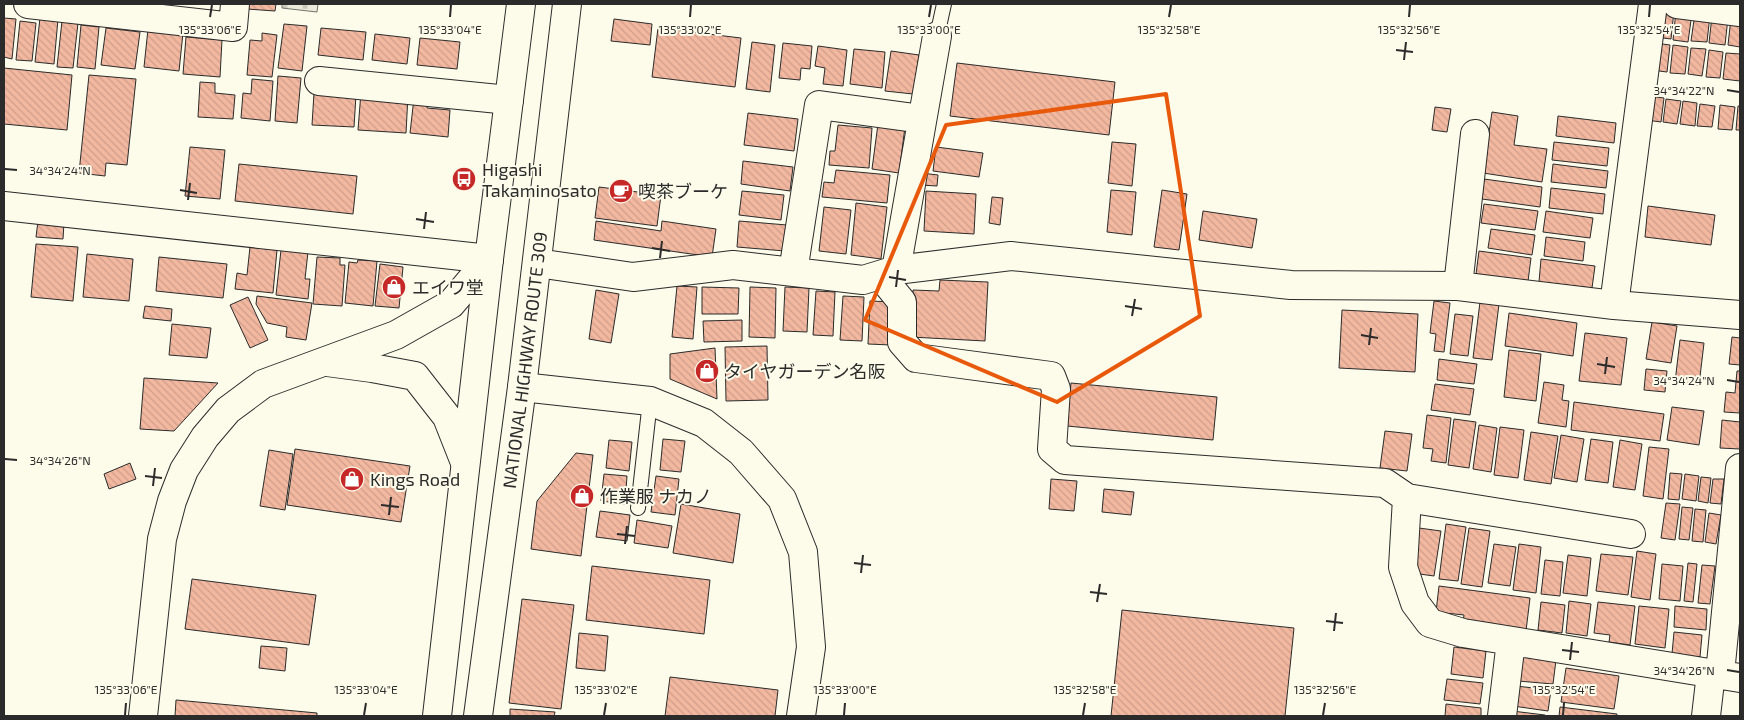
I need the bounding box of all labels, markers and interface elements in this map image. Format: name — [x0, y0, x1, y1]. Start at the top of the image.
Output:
text: 135°33'06"E — [178, 22, 242, 36]
text: 135°33'04"E — [418, 22, 482, 36]
text: 135°33'02"E — [658, 22, 722, 36]
text: 135°33'00"E — [897, 22, 961, 36]
text: 135°32'58"E — [1138, 22, 1201, 36]
text: 135°32'56"E — [1378, 22, 1440, 36]
text: 135°32'54"E — [1618, 22, 1681, 36]
text: 34°34'22"N — [1653, 83, 1715, 97]
place label: Higashi Takaminosato — [482, 158, 597, 201]
text: 34°34'24"N — [29, 163, 91, 177]
bus stop icon: Higashi Takaminosato — [451, 166, 477, 192]
cafe icon: 喫茶ブーケ — [608, 178, 634, 204]
place label: 喫茶ブーケ — [638, 180, 728, 202]
street label: NATIONAL HIGHWAY ROUTE 309 — [498, 230, 551, 490]
shop icon: エイワ堂 — [381, 274, 407, 300]
place label: エイワ堂 — [412, 276, 484, 298]
shop icon: タイヤガーデン名阪 — [694, 358, 720, 384]
place label: タイヤガーデン名阪 — [724, 360, 885, 382]
text: 34°34'24"N — [1653, 373, 1715, 387]
text: 34°34'26"N — [29, 453, 91, 467]
shop icon: Kings Road — [339, 466, 365, 492]
place label: Kings Road — [370, 468, 460, 490]
shop icon: 作業服 ナカノ — [569, 483, 595, 509]
place label: 作業服 ナカノ — [600, 485, 712, 507]
text: 34°34'26"N — [1653, 663, 1715, 677]
text: 135°33'06"E — [94, 682, 158, 696]
text: 135°33'04"E — [334, 682, 398, 696]
text: 135°33'02"E — [574, 682, 638, 696]
text: 135°33'00"E — [813, 682, 877, 696]
text: 135°32'58"E — [1054, 682, 1117, 696]
text: 135°32'56"E — [1294, 682, 1356, 696]
text: 135°32'54"E — [1533, 682, 1596, 696]

